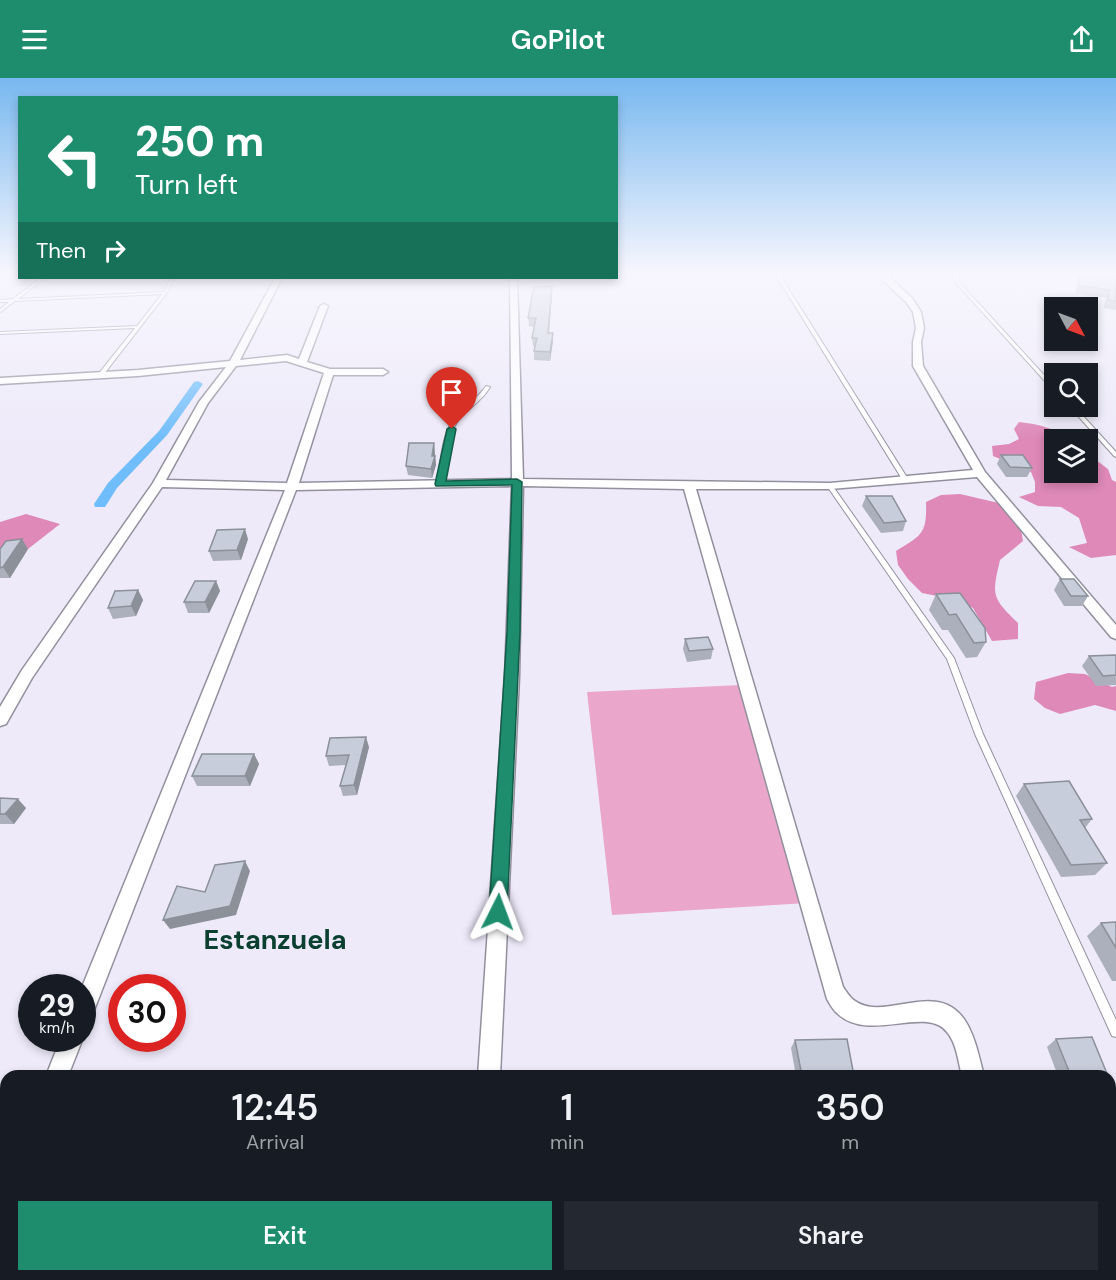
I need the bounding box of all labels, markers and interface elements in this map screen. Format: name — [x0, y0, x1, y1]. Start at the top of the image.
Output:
text: GoPilot — [511, 22, 605, 57]
icon: menu — [18, 23, 51, 56]
icon: share — [1065, 23, 1098, 56]
text: 250 m — [135, 114, 264, 169]
icon: left — [36, 120, 114, 198]
text: Turn left — [135, 167, 238, 202]
icon: right — [98, 234, 131, 267]
text: Then — [36, 236, 86, 265]
north arrow — [1044, 297, 1098, 351]
map controls — [1044, 297, 1098, 483]
button: search — [1044, 363, 1098, 417]
pin — [426, 367, 477, 429]
icon: arrive — [435, 376, 468, 409]
button: layers — [1044, 429, 1098, 483]
position arrow — [466, 880, 530, 944]
district label: Estanzuela — [203, 922, 347, 957]
speed limit sign: 30 — [108, 974, 186, 1052]
text: 29 — [39, 986, 75, 1025]
text: km/h — [39, 1018, 75, 1038]
text: 12:45 — [231, 1084, 319, 1131]
text: 1 — [561, 1084, 573, 1131]
text: 350 — [816, 1084, 885, 1131]
text: Arrival — [246, 1129, 304, 1155]
text: min — [550, 1129, 584, 1155]
text: m — [841, 1129, 859, 1155]
button: Exit — [18, 1201, 552, 1270]
button: Share — [564, 1201, 1098, 1270]

